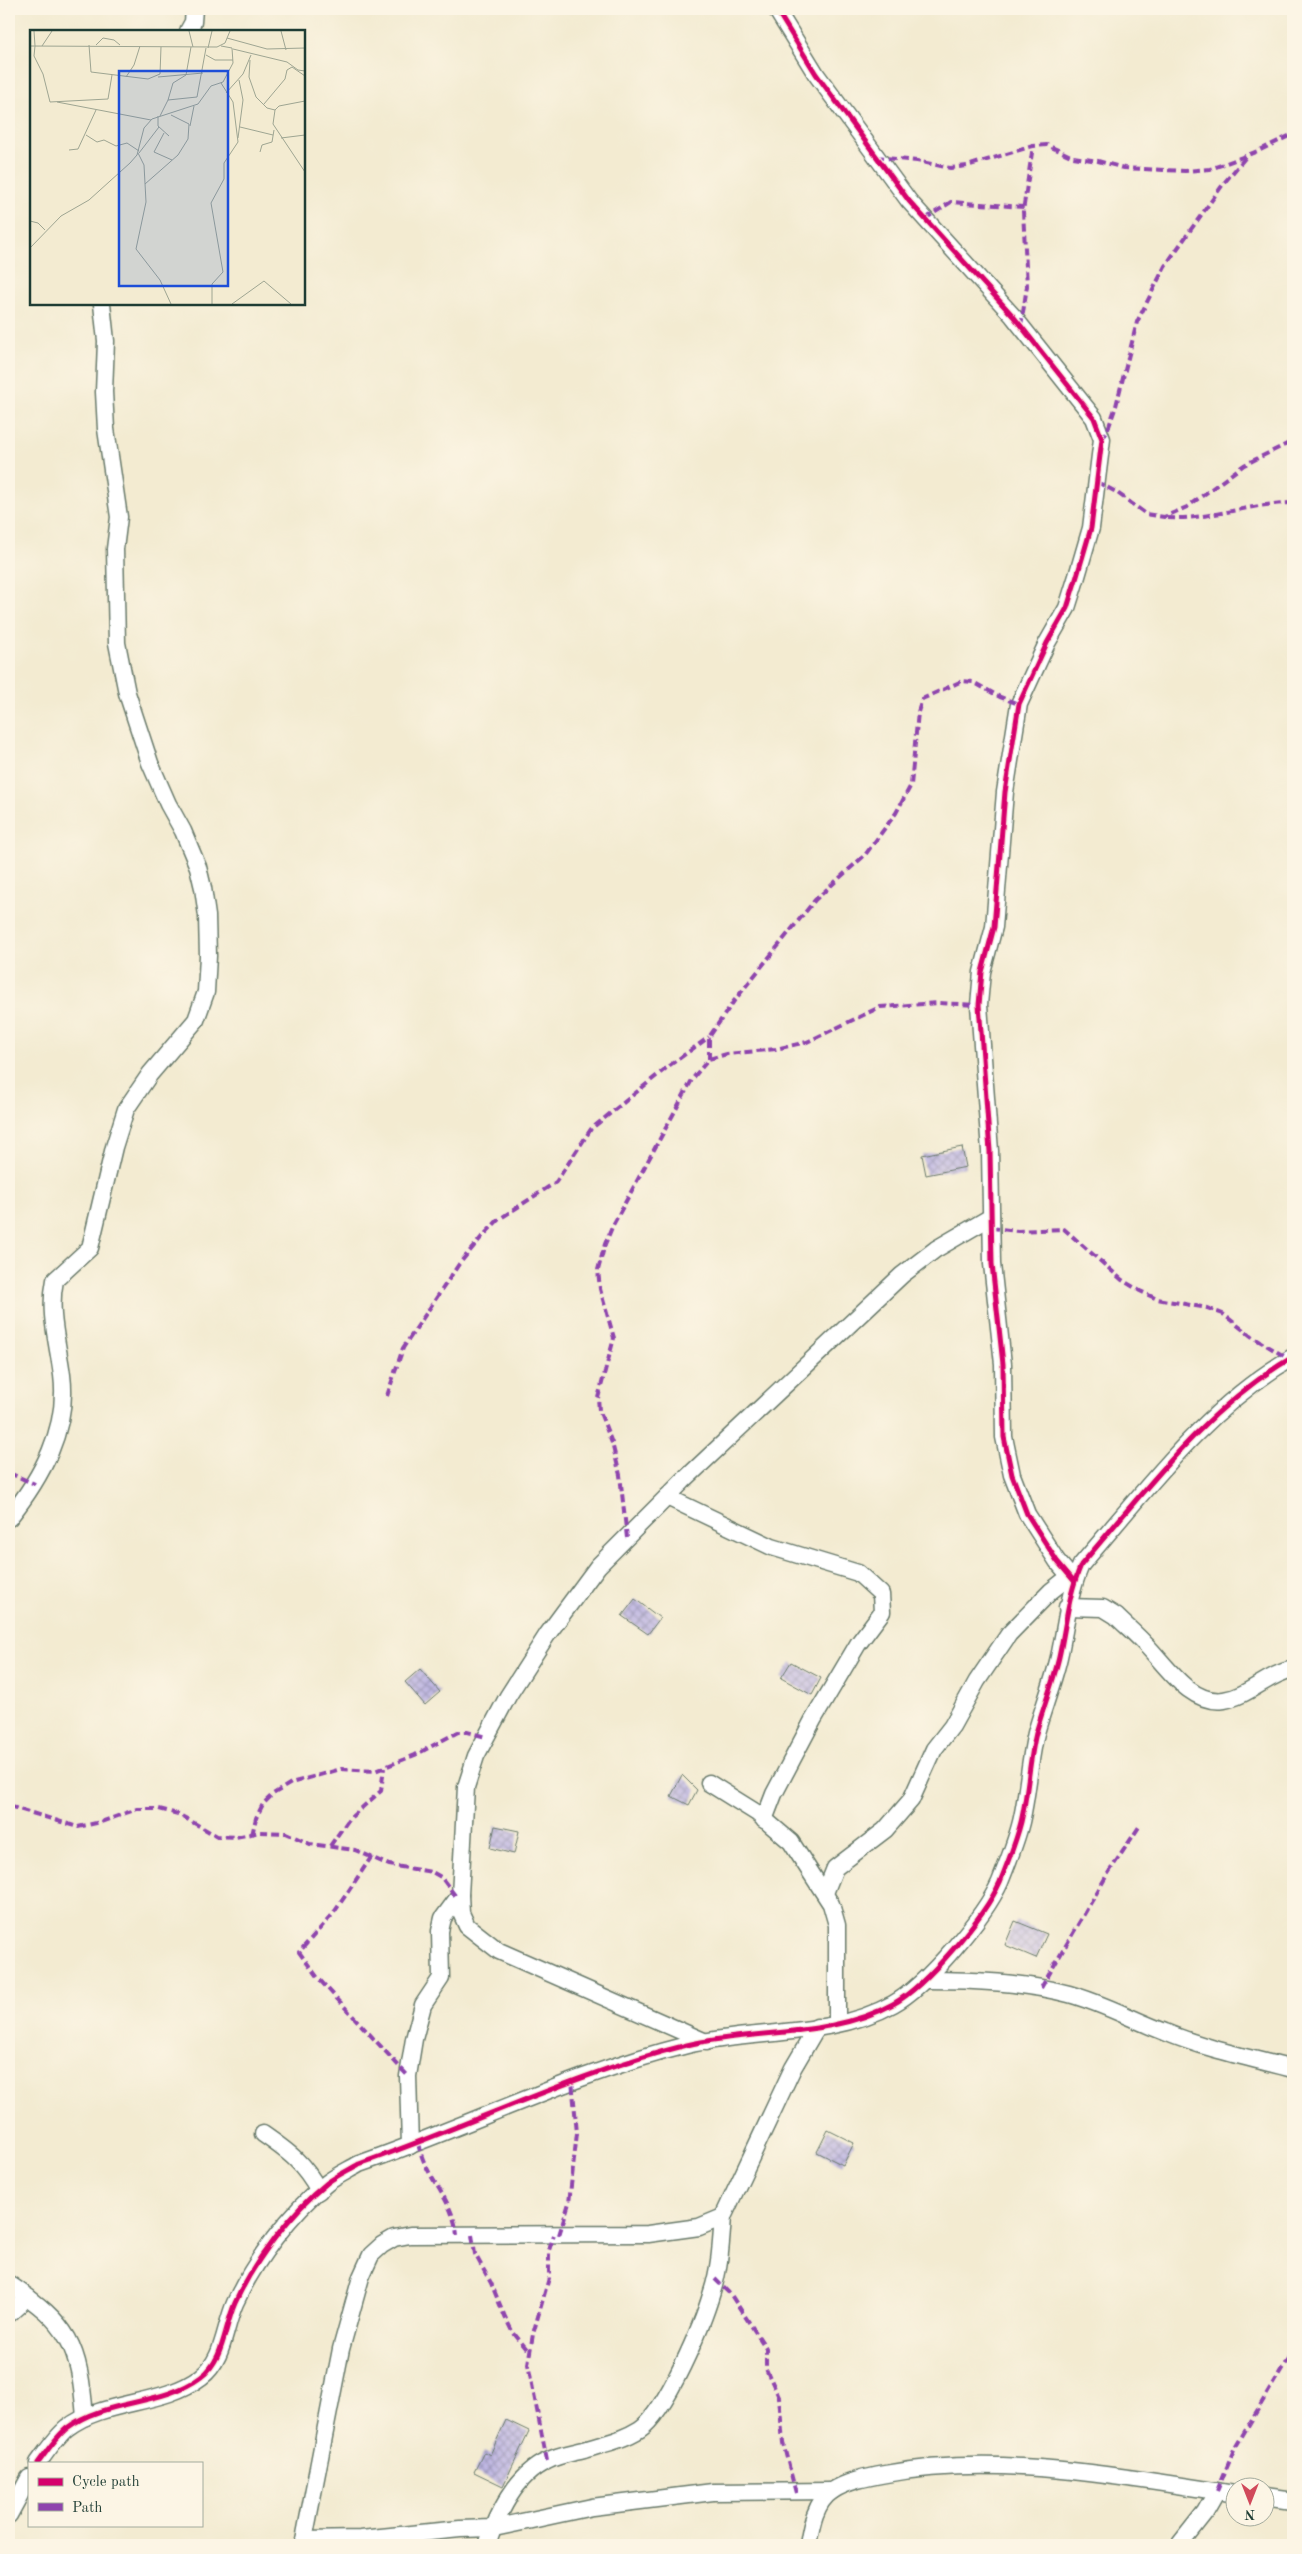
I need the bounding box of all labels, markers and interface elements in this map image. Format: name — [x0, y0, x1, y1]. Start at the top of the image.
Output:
inset map — [30, 30, 305, 305]
legend — [28, 2462, 202, 2526]
text: Cycle path — [72, 2475, 140, 2490]
north arrow — [1224, 2476, 1274, 2526]
text: Path — [72, 2501, 102, 2516]
text: N — [1244, 2507, 1255, 2521]

